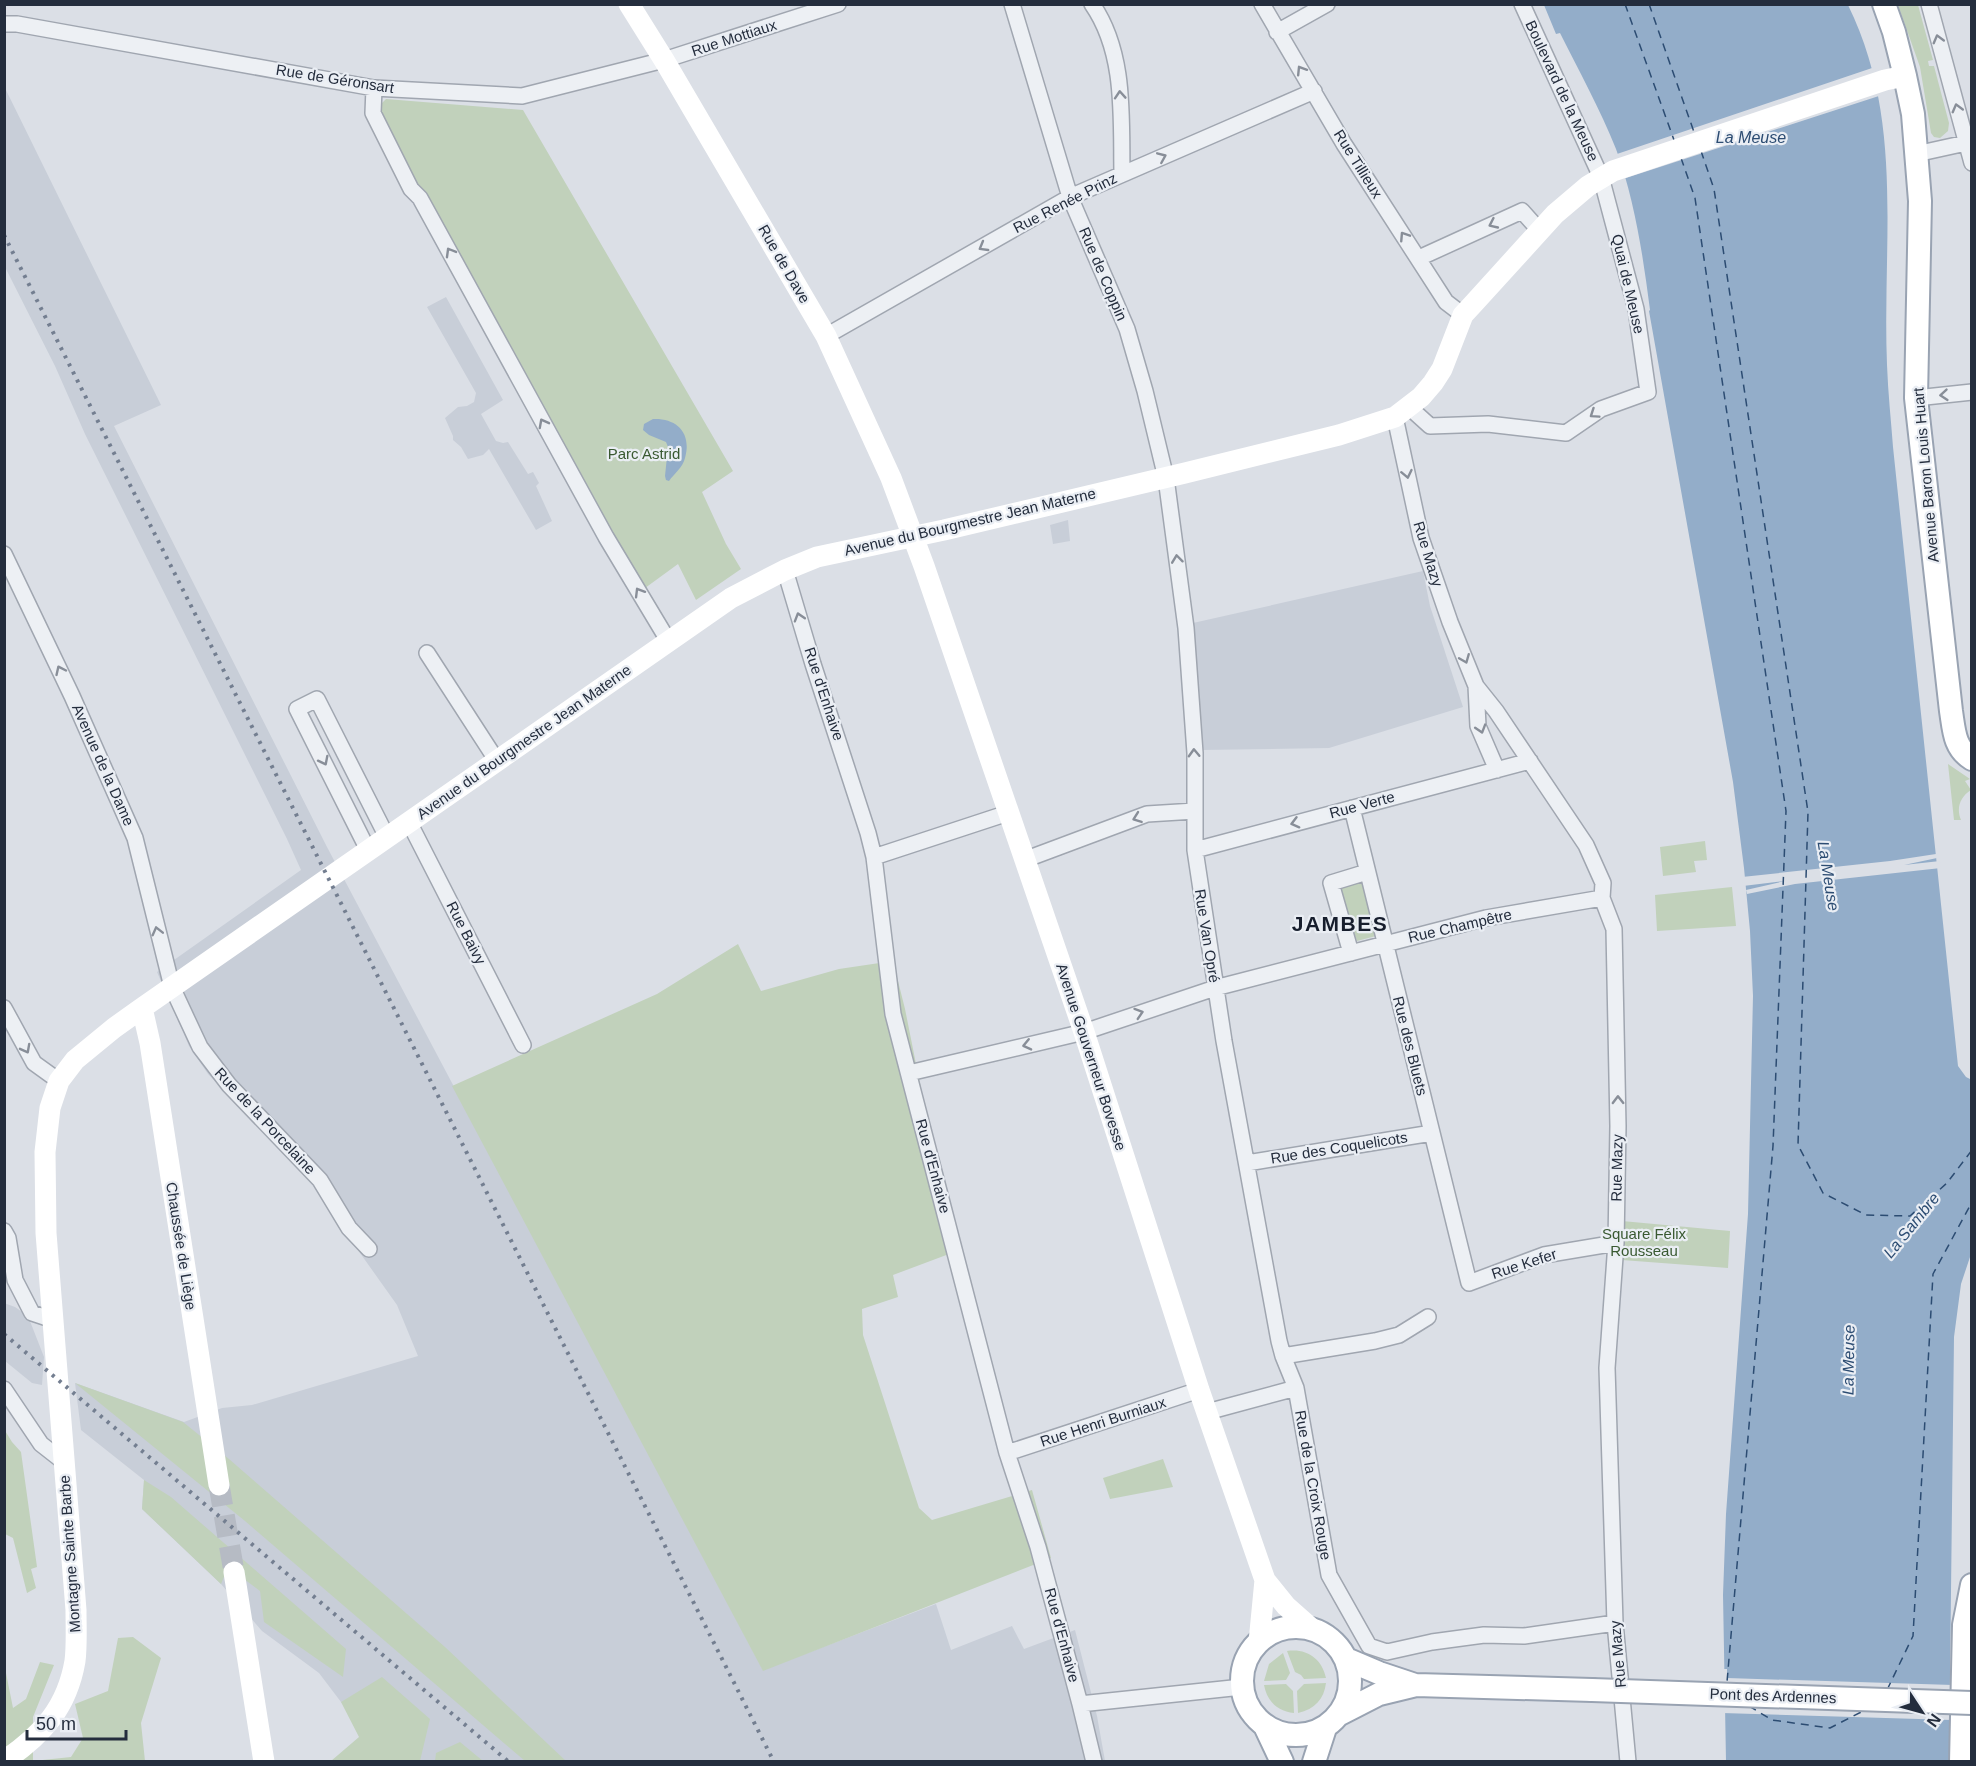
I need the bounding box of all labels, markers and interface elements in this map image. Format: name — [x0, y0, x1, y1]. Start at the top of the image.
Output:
street label: Rue Mottiaux — [689, 16, 779, 59]
street label: Boulevard de la Meuse — [1522, 18, 1603, 164]
one-way arrow — [1933, 34, 1945, 45]
street label: Rue de Géronsart — [275, 61, 396, 96]
one-way arrow — [1297, 66, 1309, 76]
one-way arrow — [1114, 90, 1127, 99]
one-way arrow — [1951, 103, 1964, 113]
street label: Rue Tillieux — [1331, 126, 1386, 202]
water label: La Meuse — [1716, 129, 1786, 146]
one-way arrow — [1155, 152, 1166, 164]
street label: Rue Renée Prinz — [1010, 169, 1120, 236]
one-way arrow — [1488, 217, 1499, 229]
street label: Rue de Dave — [755, 222, 814, 306]
street label: Rue de Coppin — [1076, 224, 1131, 323]
one-way arrow — [1401, 231, 1412, 242]
street label: Quai de Meuse — [1609, 232, 1648, 335]
one-way arrow — [978, 240, 989, 251]
one-way arrow — [446, 248, 457, 258]
street label: Avenue Baron Louis Huart — [1909, 386, 1942, 563]
one-way arrow — [1939, 388, 1948, 401]
one-way arrow — [1590, 407, 1601, 418]
one-way arrow — [539, 418, 550, 429]
park label: Parc Astrid — [608, 445, 680, 462]
one-way arrow — [1400, 469, 1413, 479]
street label: Avenue du Bourgmestre Jean Materne — [843, 484, 1097, 559]
street label: Rue Mazy — [1410, 519, 1447, 589]
one-way arrow — [1171, 554, 1183, 563]
one-way arrow — [635, 588, 646, 598]
one-way arrow — [794, 612, 806, 623]
street label: Rue d'Enhaive — [801, 645, 848, 743]
one-way arrow — [1458, 653, 1470, 664]
street label: Avenue du Bourgmestre Jean Materne — [413, 661, 634, 822]
one-way arrow — [55, 666, 67, 677]
street label: Avenue de la Dame — [69, 701, 138, 828]
one-way arrow — [1474, 723, 1486, 734]
one-way arrow — [1188, 748, 1201, 757]
one-way arrow — [316, 755, 328, 766]
street label: Rue Verte — [1327, 788, 1396, 821]
one-way arrow — [1133, 811, 1144, 823]
one-way arrow — [1290, 816, 1301, 828]
water label: La Meuse — [1815, 840, 1842, 912]
street label: Rue Van Opré — [1192, 888, 1223, 984]
street label: Rue Baivy — [443, 898, 490, 968]
street label: Rue Champêtre — [1406, 905, 1513, 946]
district label: JAMBES — [1292, 912, 1388, 935]
one-way arrow — [152, 926, 165, 936]
street label: Avenue Gouverneur Bovesse — [1053, 961, 1130, 1153]
street label: Rue des Bluets — [1390, 994, 1431, 1097]
one-way arrow — [1134, 1008, 1144, 1021]
one-way arrow — [1022, 1038, 1032, 1051]
one-way arrow — [19, 1043, 31, 1054]
street label: Rue de la Porcelaine — [212, 1064, 319, 1177]
one-way arrow — [1612, 1096, 1624, 1105]
street label: Rue d'Enhaive — [913, 1117, 954, 1215]
street label: Rue des Coquelicots — [1269, 1128, 1409, 1167]
street label: Rue Mazy — [1607, 1134, 1626, 1202]
street label: Chaussée de Liège — [163, 1181, 200, 1311]
water label: La Sambre — [1880, 1189, 1943, 1261]
park label: Square Félix Rousseau — [1602, 1225, 1687, 1259]
street label: Rue Kefer — [1489, 1245, 1559, 1282]
water label: La Meuse — [1839, 1325, 1858, 1395]
street label: Rue Henri Burniaux — [1038, 1393, 1168, 1450]
street label: Rue de la Croix Rouge — [1292, 1409, 1335, 1561]
street label: Montagne Sainte Barbe — [56, 1475, 83, 1633]
street label: Rue d'Enhaive — [1042, 1586, 1083, 1684]
street label: Rue Mazy — [1606, 1619, 1629, 1688]
north arrow — [1892, 1682, 1952, 1742]
street label: Pont des Ardennes — [1709, 1685, 1837, 1706]
scale bar — [27, 1703, 126, 1741]
text: N — [1923, 1711, 1944, 1730]
text: 50 m — [36, 1714, 76, 1734]

